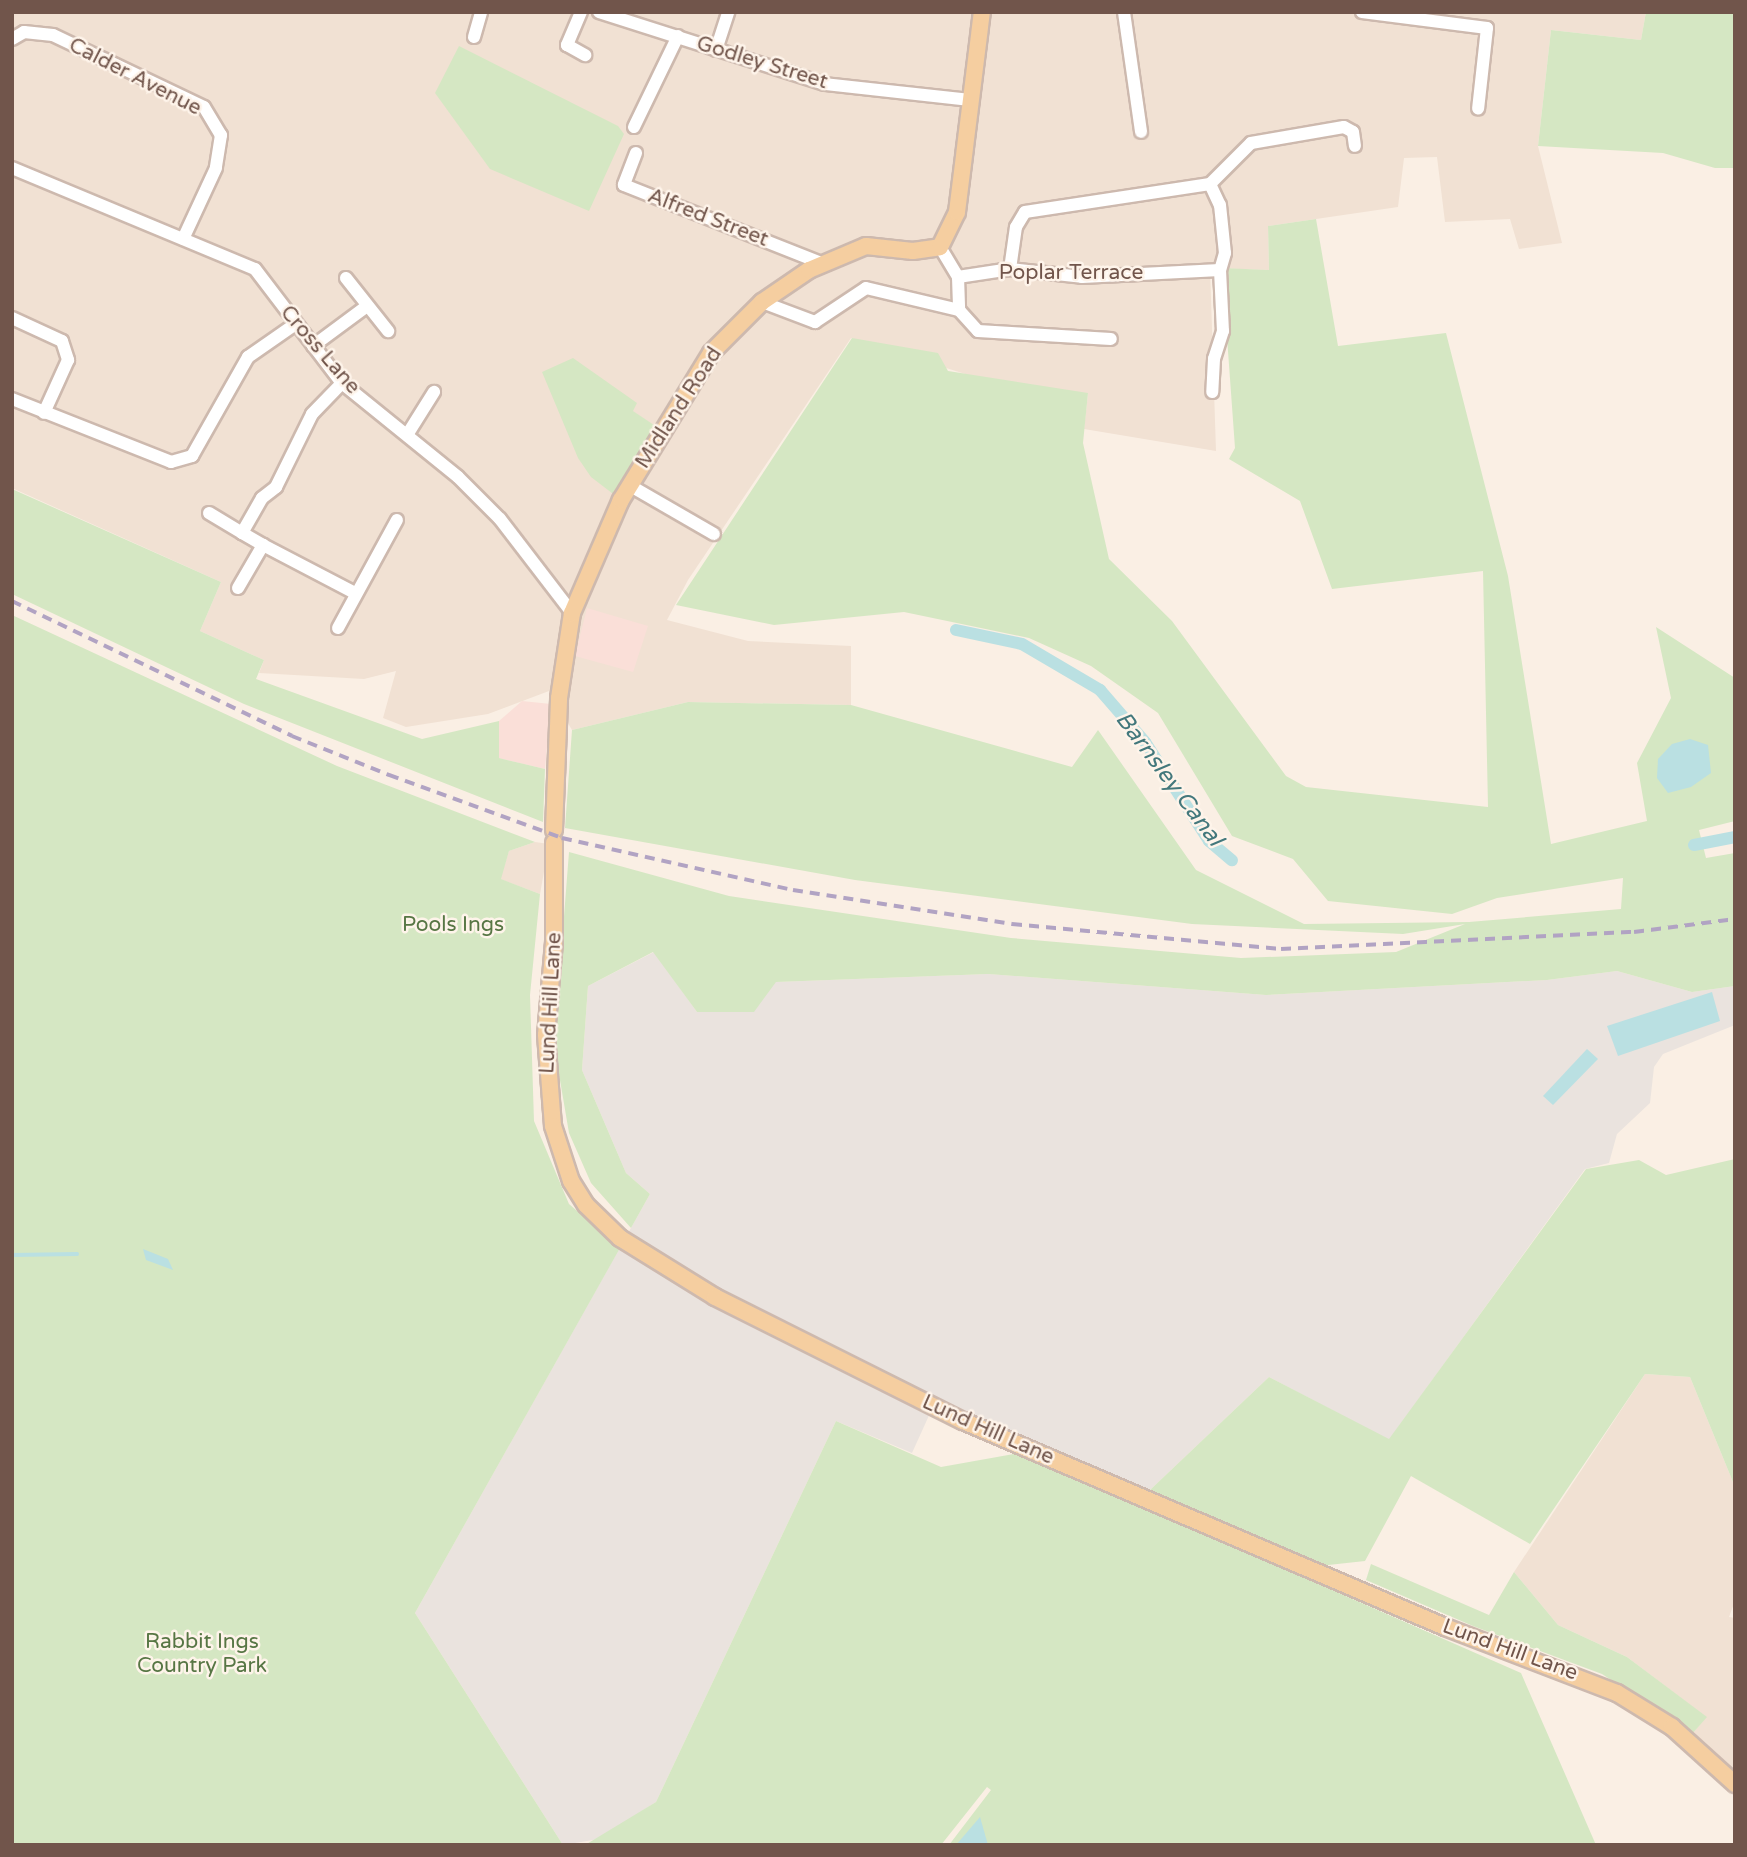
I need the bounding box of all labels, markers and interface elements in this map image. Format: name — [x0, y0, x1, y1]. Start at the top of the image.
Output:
street label: Godley Street — [693, 31, 831, 95]
street label: Calder Avenue — [64, 33, 206, 121]
street label: Alfred Street — [644, 183, 772, 253]
street label: Poplar Terrace — [999, 260, 1143, 286]
street label: Cross Lane — [275, 301, 365, 399]
street label: Midland Road — [630, 342, 728, 474]
water label: Barnsley Canal — [1109, 706, 1229, 852]
park label: Pools Ings — [402, 912, 504, 938]
street label: Lund Hill Lane — [535, 932, 567, 1074]
street label: Lund Hill Lane — [918, 1390, 1058, 1470]
street label: Lund Hill Lane — [1439, 1614, 1581, 1686]
park label: Rabbit Ings Country Park — [137, 1629, 267, 1679]

